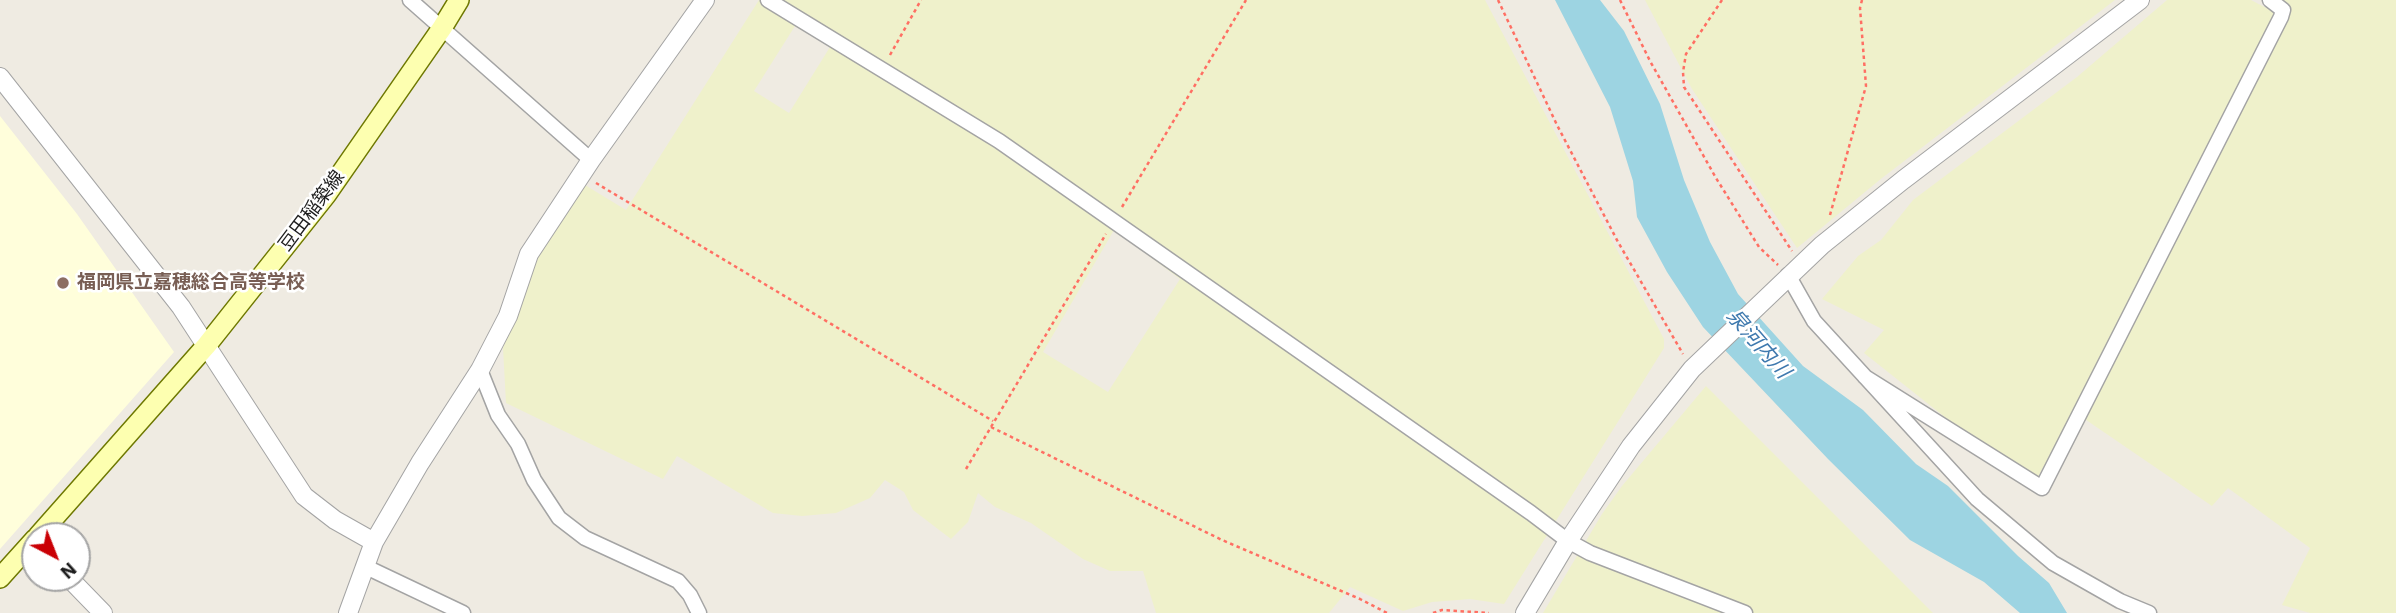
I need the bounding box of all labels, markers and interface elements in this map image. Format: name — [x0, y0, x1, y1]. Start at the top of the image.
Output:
street label: 豆田稲築線 — [274, 166, 350, 256]
place label: 福岡県立嘉穂総合高等学校 — [77, 272, 305, 294]
marker: 福岡県立嘉穂総合高等学校 — [55, 275, 71, 291]
water label: 泉河内川 — [1721, 304, 1795, 384]
north arrow — [21, 522, 91, 592]
text: N — [56, 558, 82, 585]

